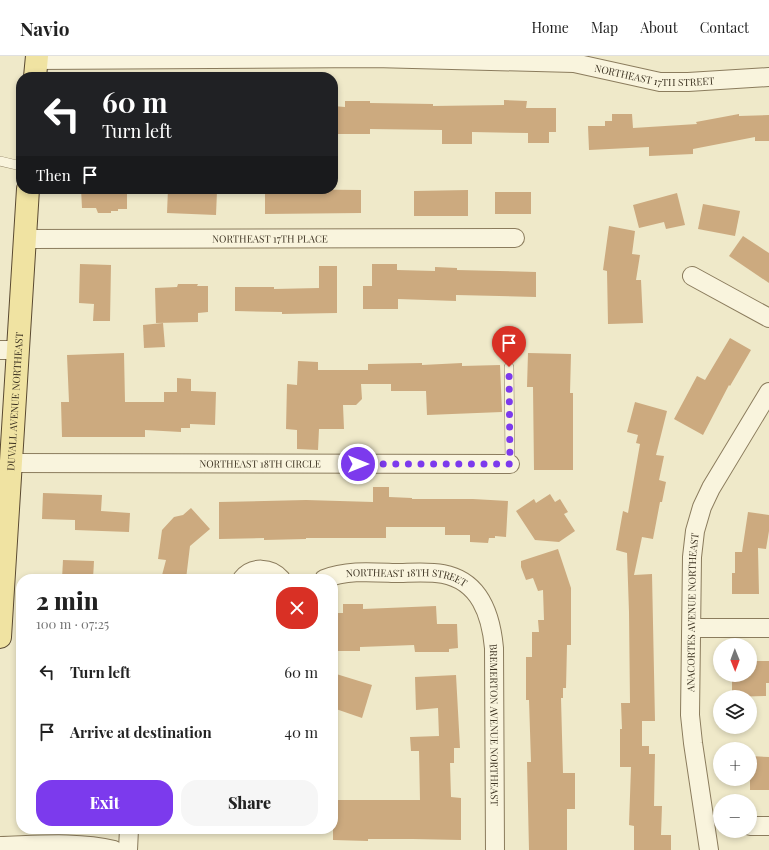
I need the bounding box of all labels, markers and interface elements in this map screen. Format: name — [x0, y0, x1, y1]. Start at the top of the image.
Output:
text: Navio — [20, 15, 69, 41]
text: Home — [531, 18, 569, 37]
text: Map — [591, 18, 618, 37]
text: About — [640, 18, 678, 37]
text: Contact — [700, 18, 749, 37]
street label: NORTHEAST 17TH STREET — [593, 61, 715, 89]
text: 60 m — [102, 83, 168, 120]
icon: left — [36, 88, 88, 140]
text: Turn left — [102, 119, 172, 143]
icon: arrive — [79, 164, 101, 186]
text: Then — [36, 165, 71, 185]
street label: NORTHEAST 17TH PLACE — [212, 231, 328, 246]
pin — [492, 326, 526, 367]
street label: DUVALL AVENUE NORTHEAST — [3, 332, 26, 471]
icon: arrive — [498, 332, 520, 354]
position arrow — [337, 443, 379, 485]
street label: NORTHEAST 18TH CIRCLE — [199, 456, 321, 471]
street label: ANACORTES AVENUE NORTHEAST — [683, 532, 702, 693]
street label: NORTHEAST 18TH STREET — [345, 565, 470, 590]
text: 2 min — [36, 584, 99, 616]
button: close — [276, 587, 318, 629]
text: 100 m · 07:25 — [36, 615, 109, 632]
north arrow — [713, 638, 757, 682]
map controls — [713, 638, 757, 838]
street label: BREMERTON AVENUE NORTHEAST — [487, 643, 502, 806]
icon: left — [36, 661, 58, 683]
text: Turn left — [70, 662, 131, 682]
text: 60 m — [284, 662, 318, 682]
button: layers — [713, 690, 757, 734]
icon: arrive — [36, 721, 58, 743]
text: Arrive at destination — [70, 722, 212, 742]
text: 40 m — [285, 722, 318, 742]
button: + — [713, 742, 757, 786]
button: Exit — [36, 780, 173, 826]
button: Share — [181, 780, 318, 826]
button: − — [713, 794, 757, 838]

